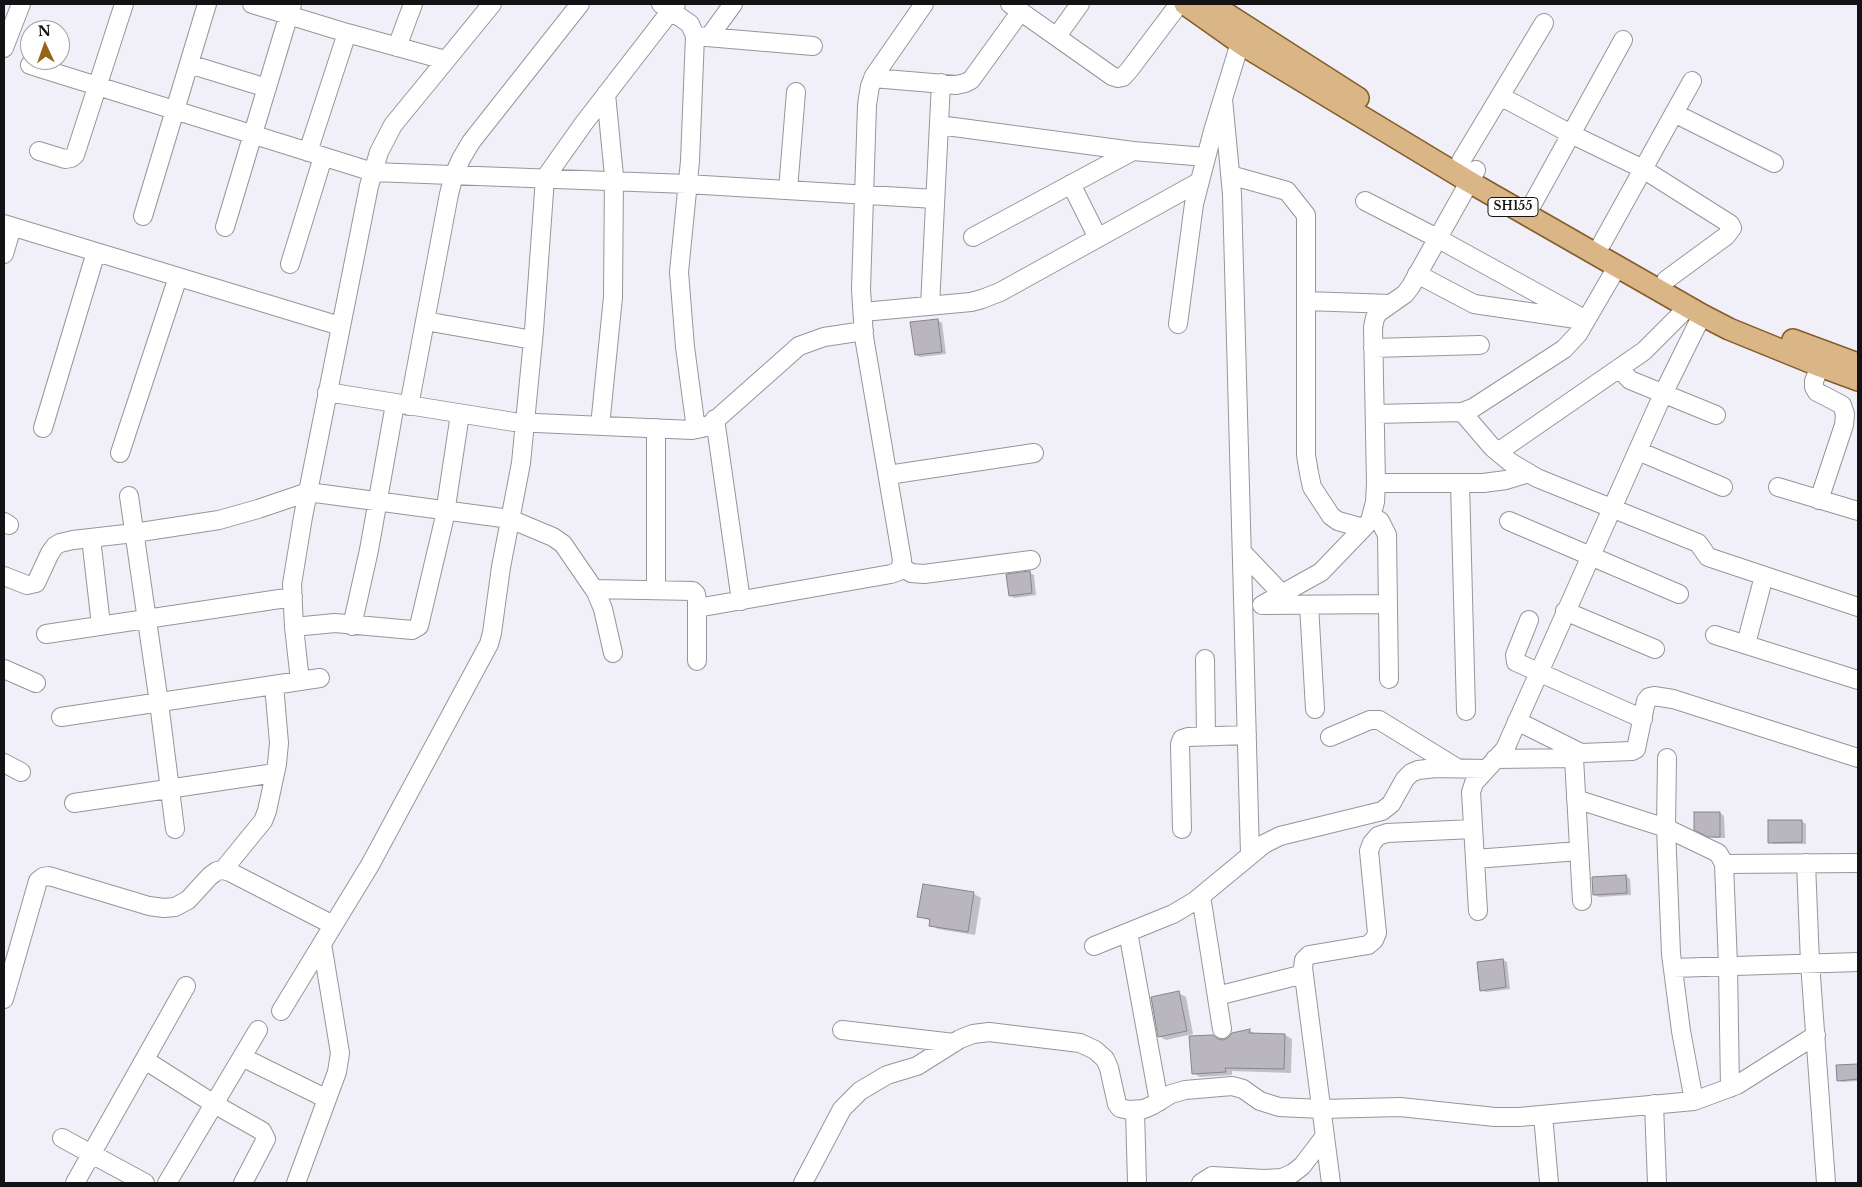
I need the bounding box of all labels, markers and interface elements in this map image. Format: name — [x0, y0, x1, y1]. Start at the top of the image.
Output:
north arrow — [20, 20, 70, 70]
text: N — [37, 22, 51, 40]
road number: SH155 — [1488, 198, 1538, 216]

